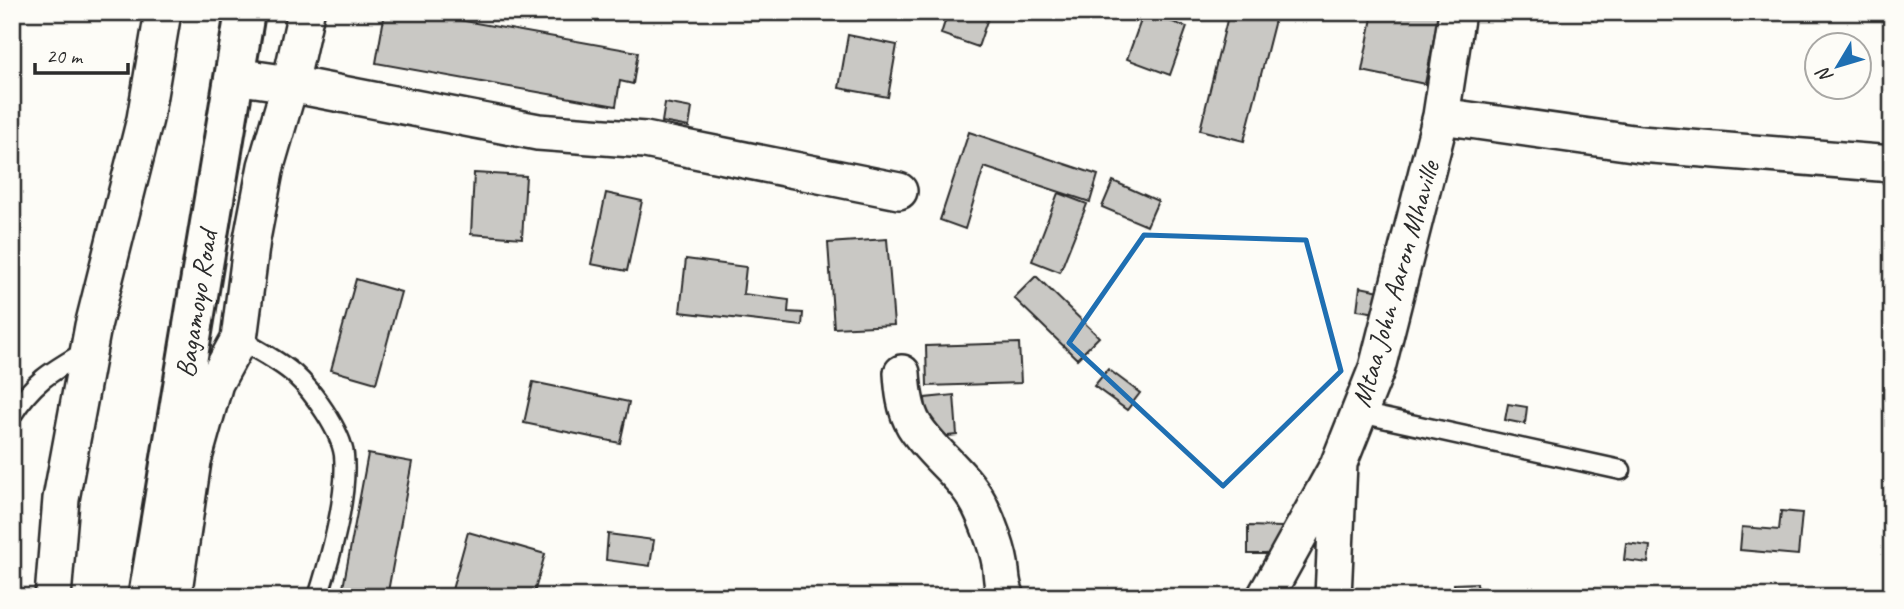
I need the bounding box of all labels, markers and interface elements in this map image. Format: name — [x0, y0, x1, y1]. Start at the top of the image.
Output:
scale bar — [35, 32, 128, 76]
north arrow — [1802, 32, 1872, 102]
text: 20 m — [46, 43, 84, 69]
text: N — [1810, 61, 1838, 88]
street label: Mtaa John Aaron Mhaville — [1343, 155, 1447, 411]
street label: Bagamoyo Road — [167, 224, 226, 380]

